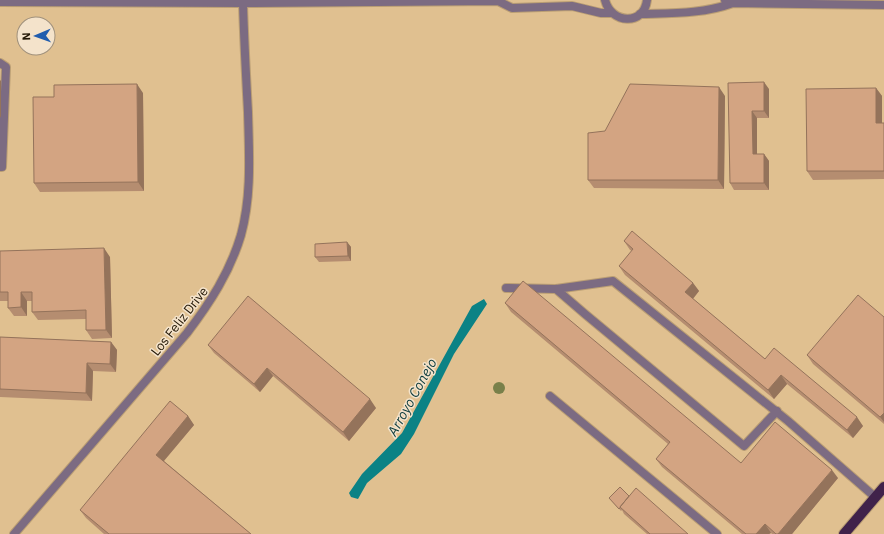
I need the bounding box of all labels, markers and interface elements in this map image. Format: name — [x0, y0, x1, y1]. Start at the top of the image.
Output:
north arrow — [16, 16, 56, 56]
text: N — [19, 32, 33, 41]
street label: Los Feliz Drive — [147, 283, 212, 359]
water label: Arroyo Conejo — [383, 355, 441, 440]

